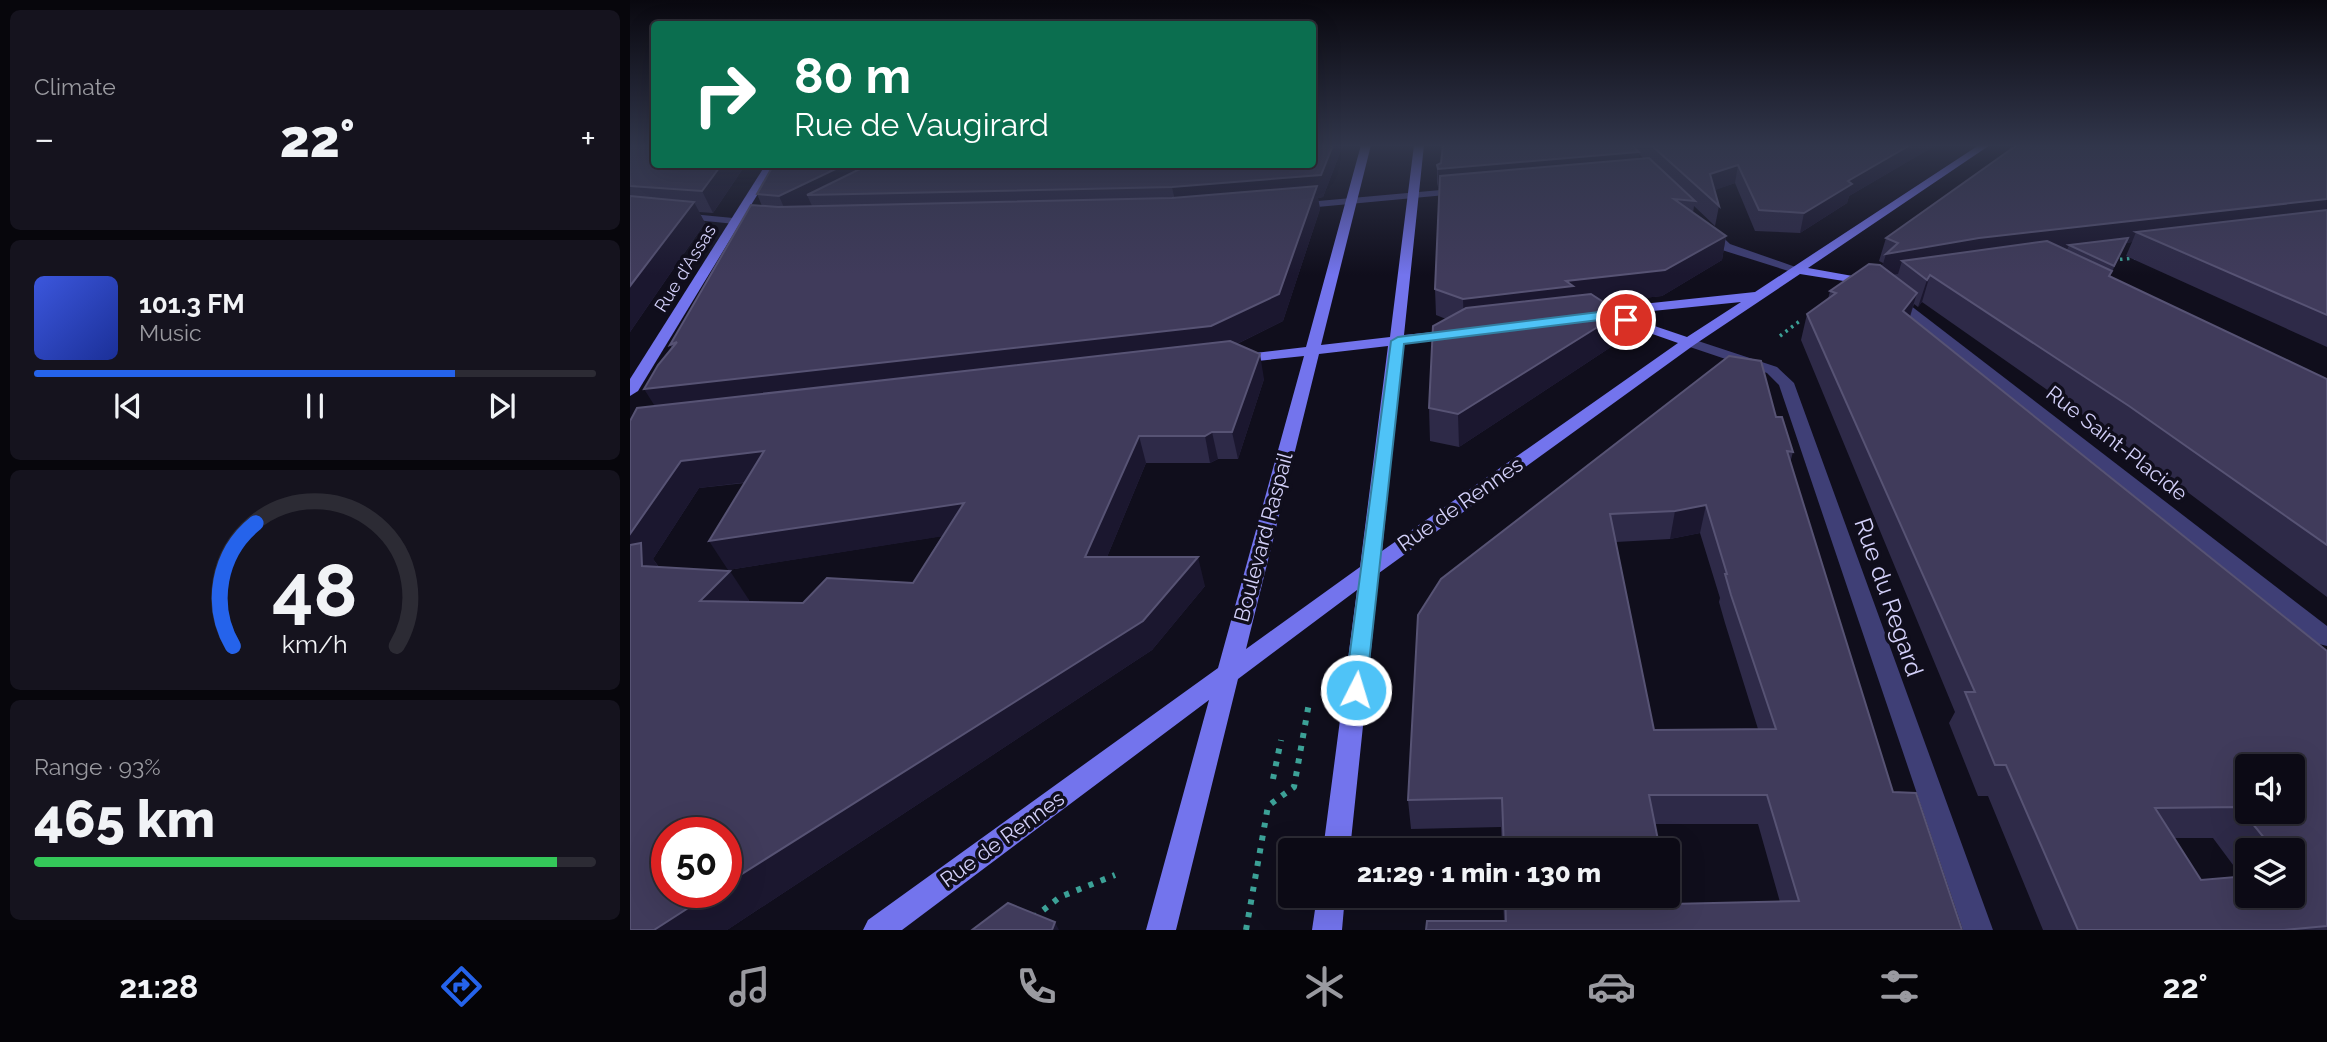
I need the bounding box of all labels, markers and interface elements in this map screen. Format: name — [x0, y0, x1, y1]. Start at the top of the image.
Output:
text: 80 m — [794, 47, 911, 104]
icon: right — [679, 49, 770, 140]
text: Climate — [34, 73, 116, 100]
text: Rue de Vaugirard — [794, 106, 1049, 143]
text: 22° — [280, 108, 355, 169]
text: − — [34, 116, 54, 161]
text: + — [580, 116, 596, 161]
street label: Rue d'Assas — [650, 220, 720, 316]
text: 101.3 FM — [139, 289, 245, 319]
pin — [1596, 290, 1656, 350]
icon: arrive — [1607, 301, 1645, 339]
text: Music — [139, 319, 202, 346]
street label: Rue Saint-Placide — [2041, 380, 2193, 506]
icon: previous — [109, 387, 147, 425]
icon: pause — [296, 387, 334, 425]
icon: next — [483, 387, 521, 425]
street label: Boulevard Raspail — [1228, 449, 1298, 624]
street label: Rue de Rennes — [1393, 452, 1527, 556]
street label: Rue du Regard — [1848, 514, 1930, 680]
text: 48 — [272, 548, 358, 633]
text: km/h — [282, 629, 348, 659]
position arrow — [1319, 653, 1393, 727]
text: Range · 93% — [34, 753, 161, 780]
map controls — [2235, 754, 2305, 908]
button: sound — [2235, 754, 2305, 824]
street label: Rue de Rennes — [935, 786, 1069, 892]
text: 465 km — [34, 788, 215, 849]
speed limit sign: 50 — [651, 817, 742, 908]
button: layers — [2235, 838, 2305, 908]
text: 21:29 · 1 min · 130 m — [1357, 858, 1601, 888]
icon: directions — [437, 962, 486, 1011]
icon: music — [725, 962, 774, 1011]
icon: phone — [1012, 962, 1061, 1011]
icon: climate — [1300, 962, 1349, 1011]
icon: car — [1587, 962, 1636, 1011]
icon: filters — [1875, 962, 1924, 1011]
text: 21:28 — [119, 968, 198, 1005]
text: 22° — [2163, 968, 2208, 1005]

